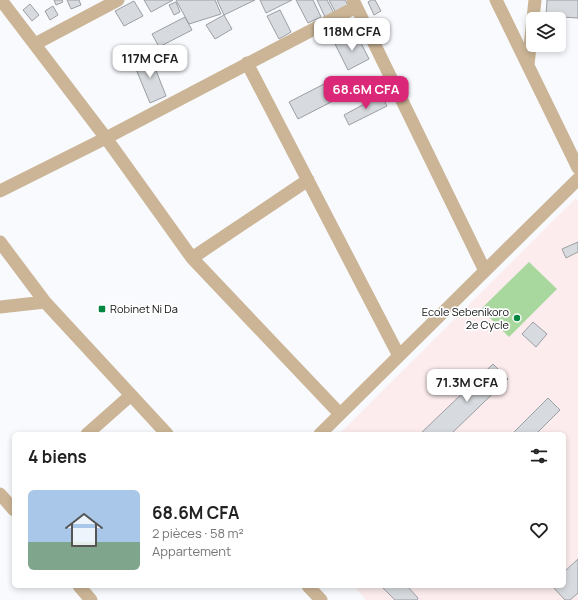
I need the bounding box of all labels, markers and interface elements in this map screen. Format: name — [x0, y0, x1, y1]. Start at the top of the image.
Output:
map controls — [526, 12, 566, 52]
button: layers — [526, 12, 566, 52]
pin: 118M CFA — [311, 18, 393, 52]
text: 118M CFA — [323, 22, 381, 40]
pin: 117M CFA — [109, 45, 191, 79]
text: 117M CFA — [121, 49, 179, 67]
pin: 68.6M CFA — [320, 76, 412, 110]
text: 68.6M CFA — [333, 80, 399, 98]
place label: Robinet Ni Da — [110, 301, 178, 316]
marker: Robinet Ni Da — [97, 304, 107, 314]
place label: Ecole Sebenikoro 2e Cycle — [422, 304, 510, 332]
marker: Ecole Sebenikoro 2e Cycle — [512, 313, 522, 323]
pin: 71.3M CFA — [421, 369, 513, 403]
text: 71.3M CFA — [436, 373, 498, 391]
text: 4 biens — [28, 445, 87, 468]
icon: filters — [528, 445, 550, 467]
text: 68.6M CFA — [152, 501, 239, 524]
icon: home — [60, 506, 108, 554]
icon: heart — [528, 519, 550, 541]
text: 2 pièces · 58 m² — [152, 524, 244, 542]
text: Appartement — [152, 542, 231, 560]

